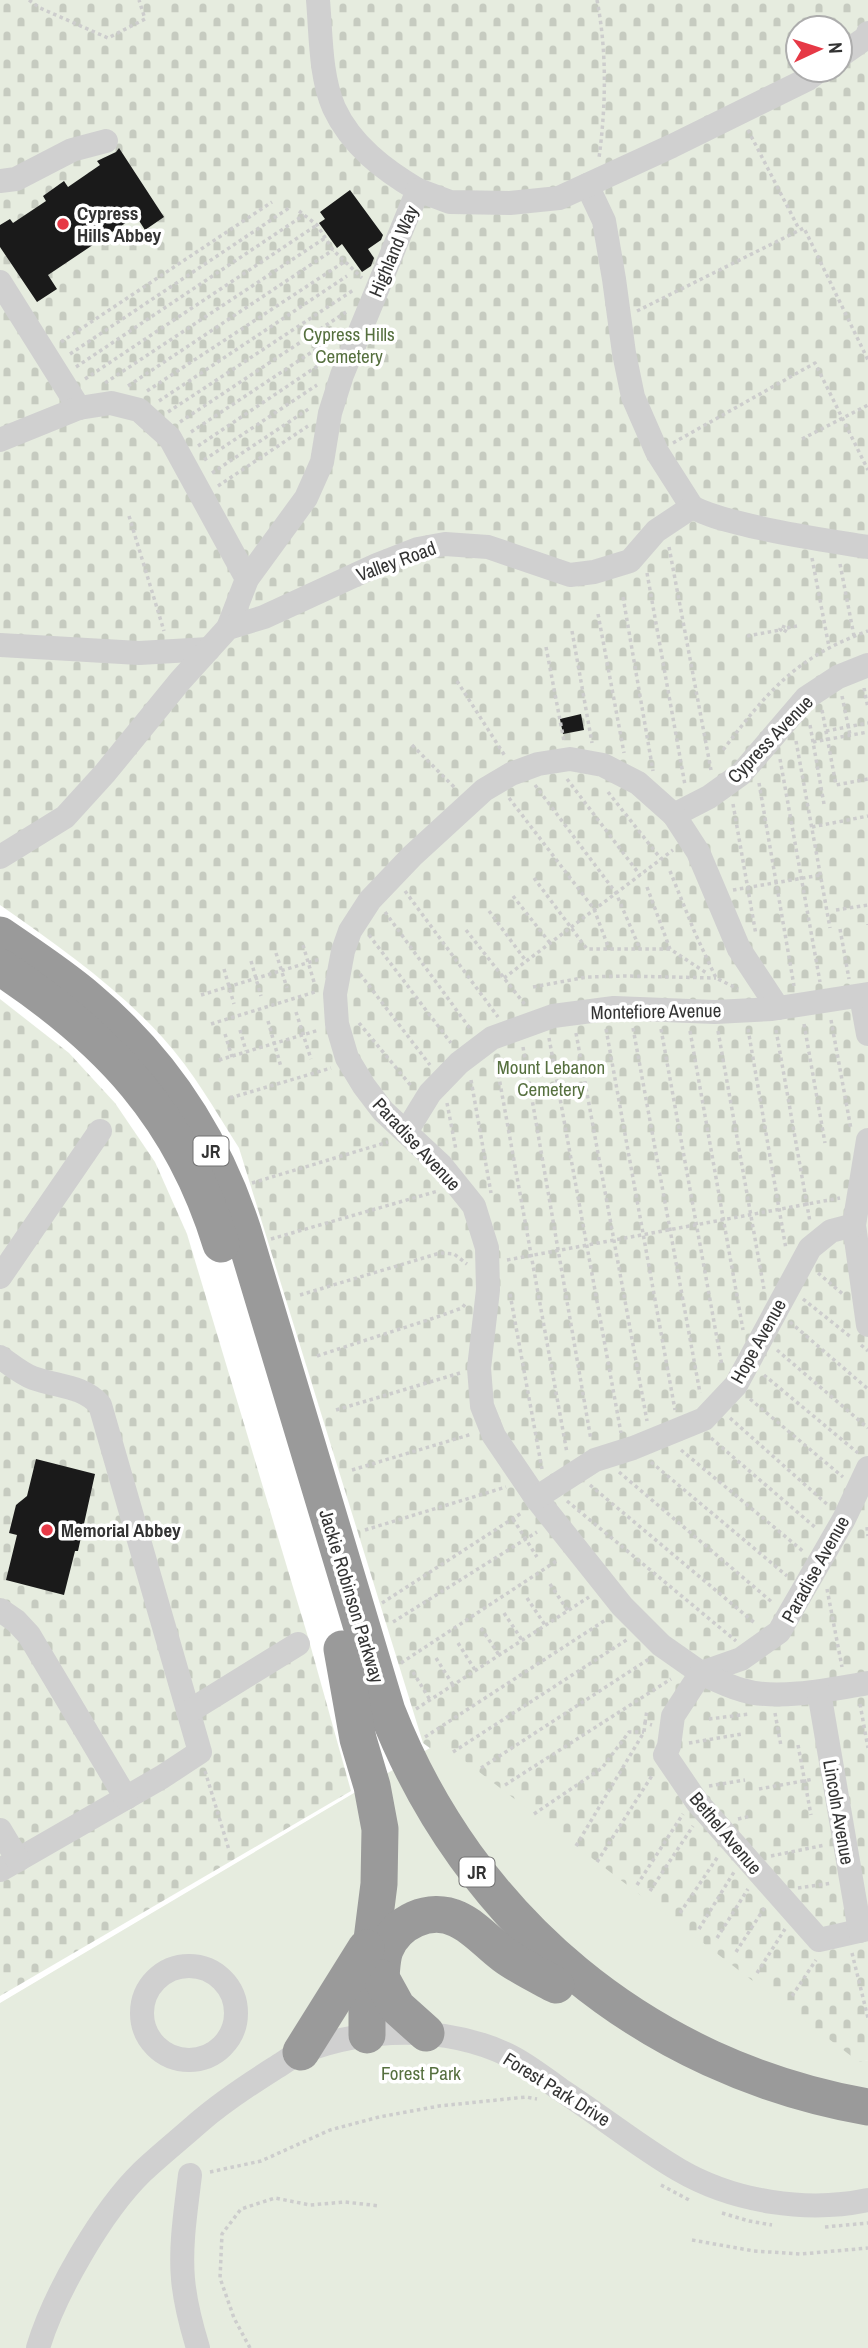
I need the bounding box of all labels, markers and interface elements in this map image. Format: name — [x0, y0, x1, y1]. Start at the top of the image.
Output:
north arrow — [784, 14, 854, 84]
text: N — [823, 41, 849, 54]
place label: Cypress Hills Abbey — [77, 200, 162, 248]
street label: Highland Way — [362, 201, 424, 301]
marker: Cypress Hills Abbey — [55, 216, 71, 232]
park label: Cypress Hills Cemetery — [303, 321, 395, 369]
street label: Valley Road — [353, 535, 439, 587]
street label: Cypress Avenue — [721, 689, 819, 789]
street label: Montefiore Avenue — [591, 997, 721, 1025]
park label: Mount Lebanon Cemetery — [497, 1054, 605, 1102]
street label: Paradise Avenue — [367, 1092, 467, 1196]
road number: JR — [194, 1136, 228, 1166]
street label: Hope Avenue — [724, 1294, 792, 1388]
street label: Jackie Robinson Parkway — [313, 1506, 391, 1686]
street label: Paradise Avenue — [775, 1511, 855, 1627]
place label: Memorial Abbey — [61, 1517, 181, 1543]
marker: Memorial Abbey — [39, 1522, 55, 1538]
street label: Lincoln Avenue — [817, 1757, 861, 1867]
street label: Bethel Avenue — [684, 1786, 768, 1880]
road number: JR — [460, 1858, 494, 1886]
street label: Forest Park Drive — [499, 2046, 615, 2132]
park label: Forest Park — [381, 2060, 461, 2086]

